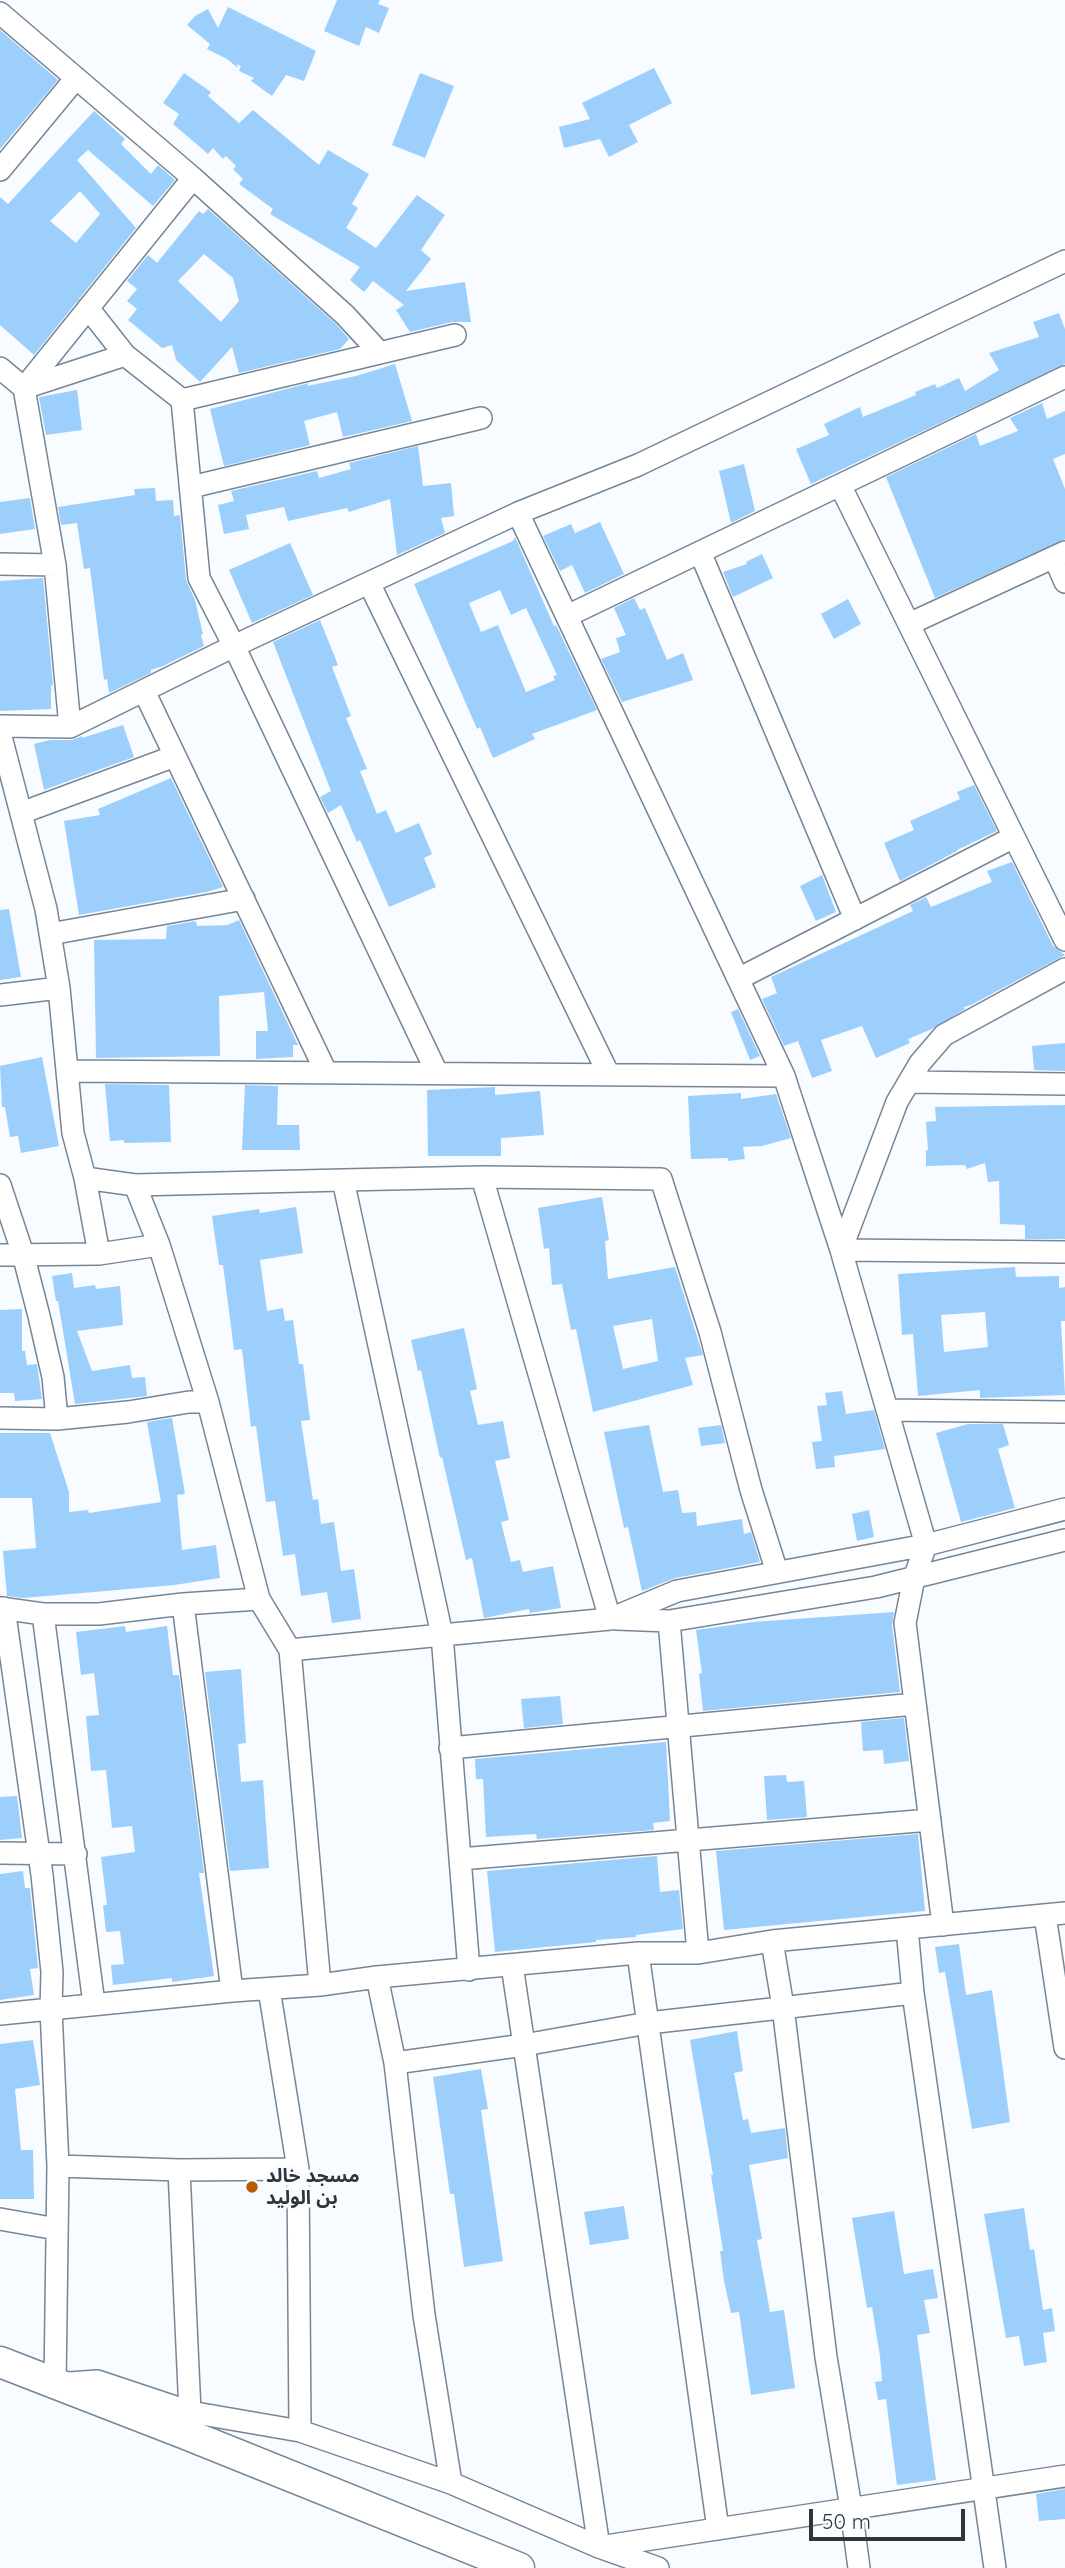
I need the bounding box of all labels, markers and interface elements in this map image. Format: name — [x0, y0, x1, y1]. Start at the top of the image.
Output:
place label: مسجد خالد بن الوليد — [266, 2165, 359, 2209]
marker: مسجد خالد بن الوليد — [244, 2179, 260, 2195]
scale bar — [813, 2494, 969, 2538]
text: 50 m — [822, 2508, 871, 2534]

